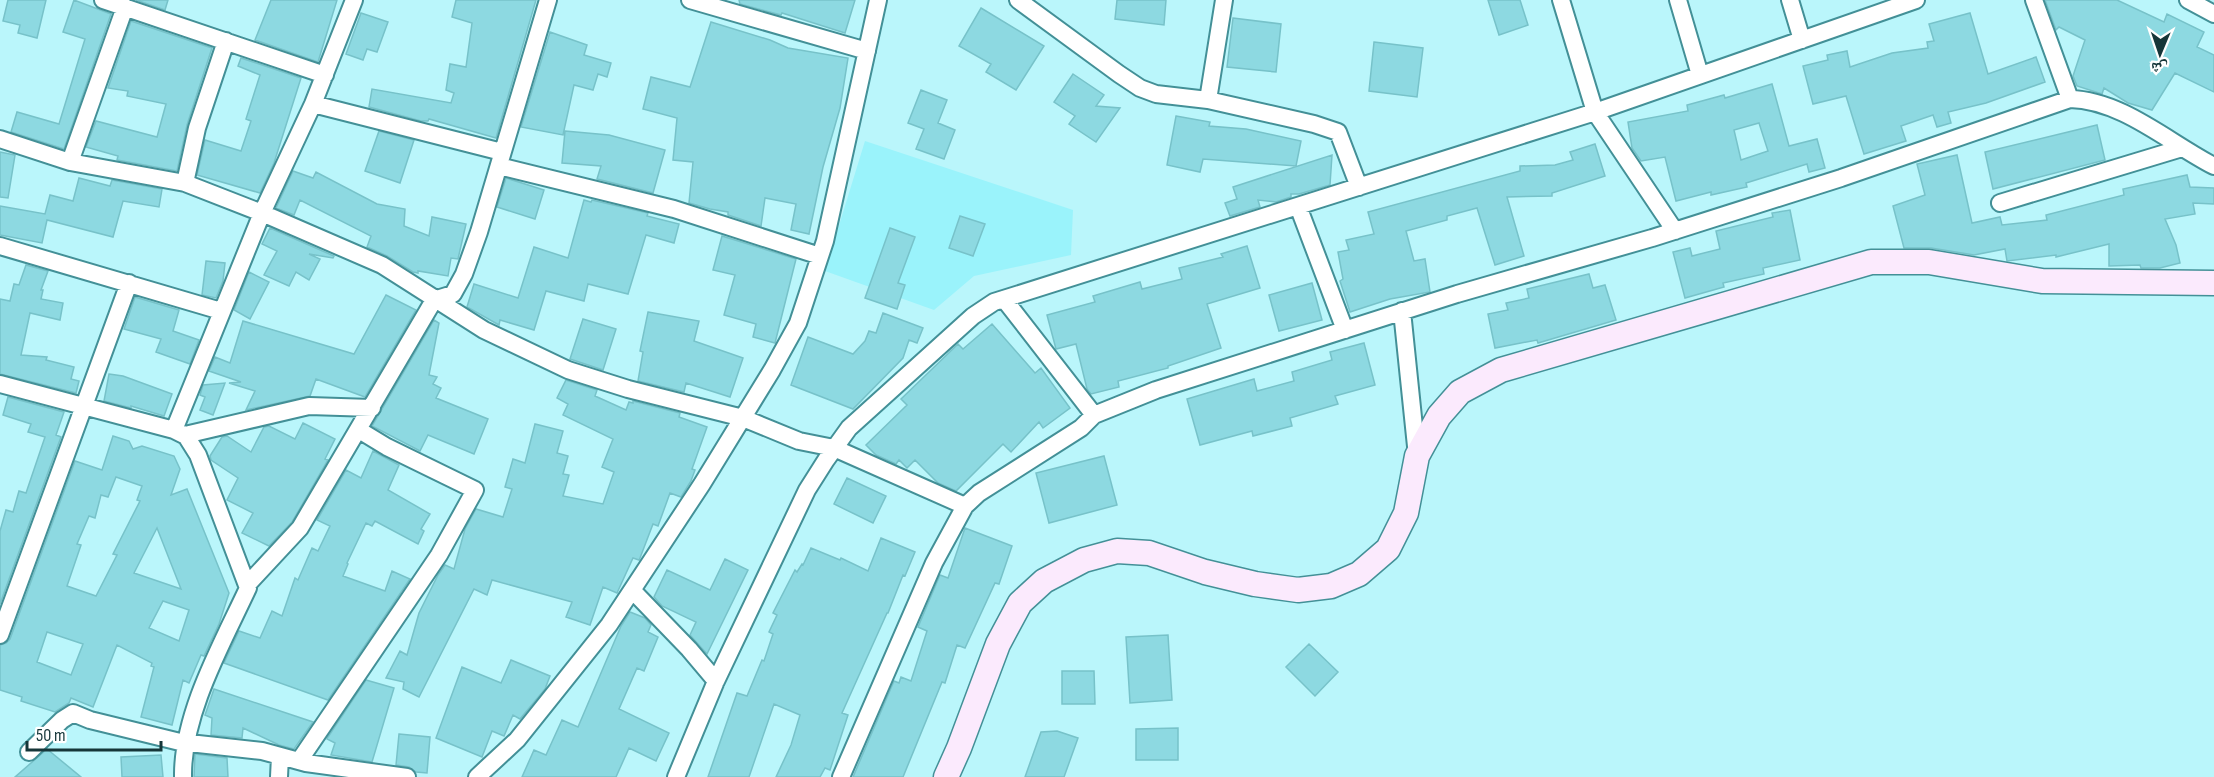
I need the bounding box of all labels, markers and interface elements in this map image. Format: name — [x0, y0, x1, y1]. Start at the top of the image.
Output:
north arrow — [2130, 24, 2190, 84]
text: ش — [2151, 58, 2168, 77]
scale bar — [27, 714, 160, 752]
text: 50 m — [36, 725, 66, 746]

